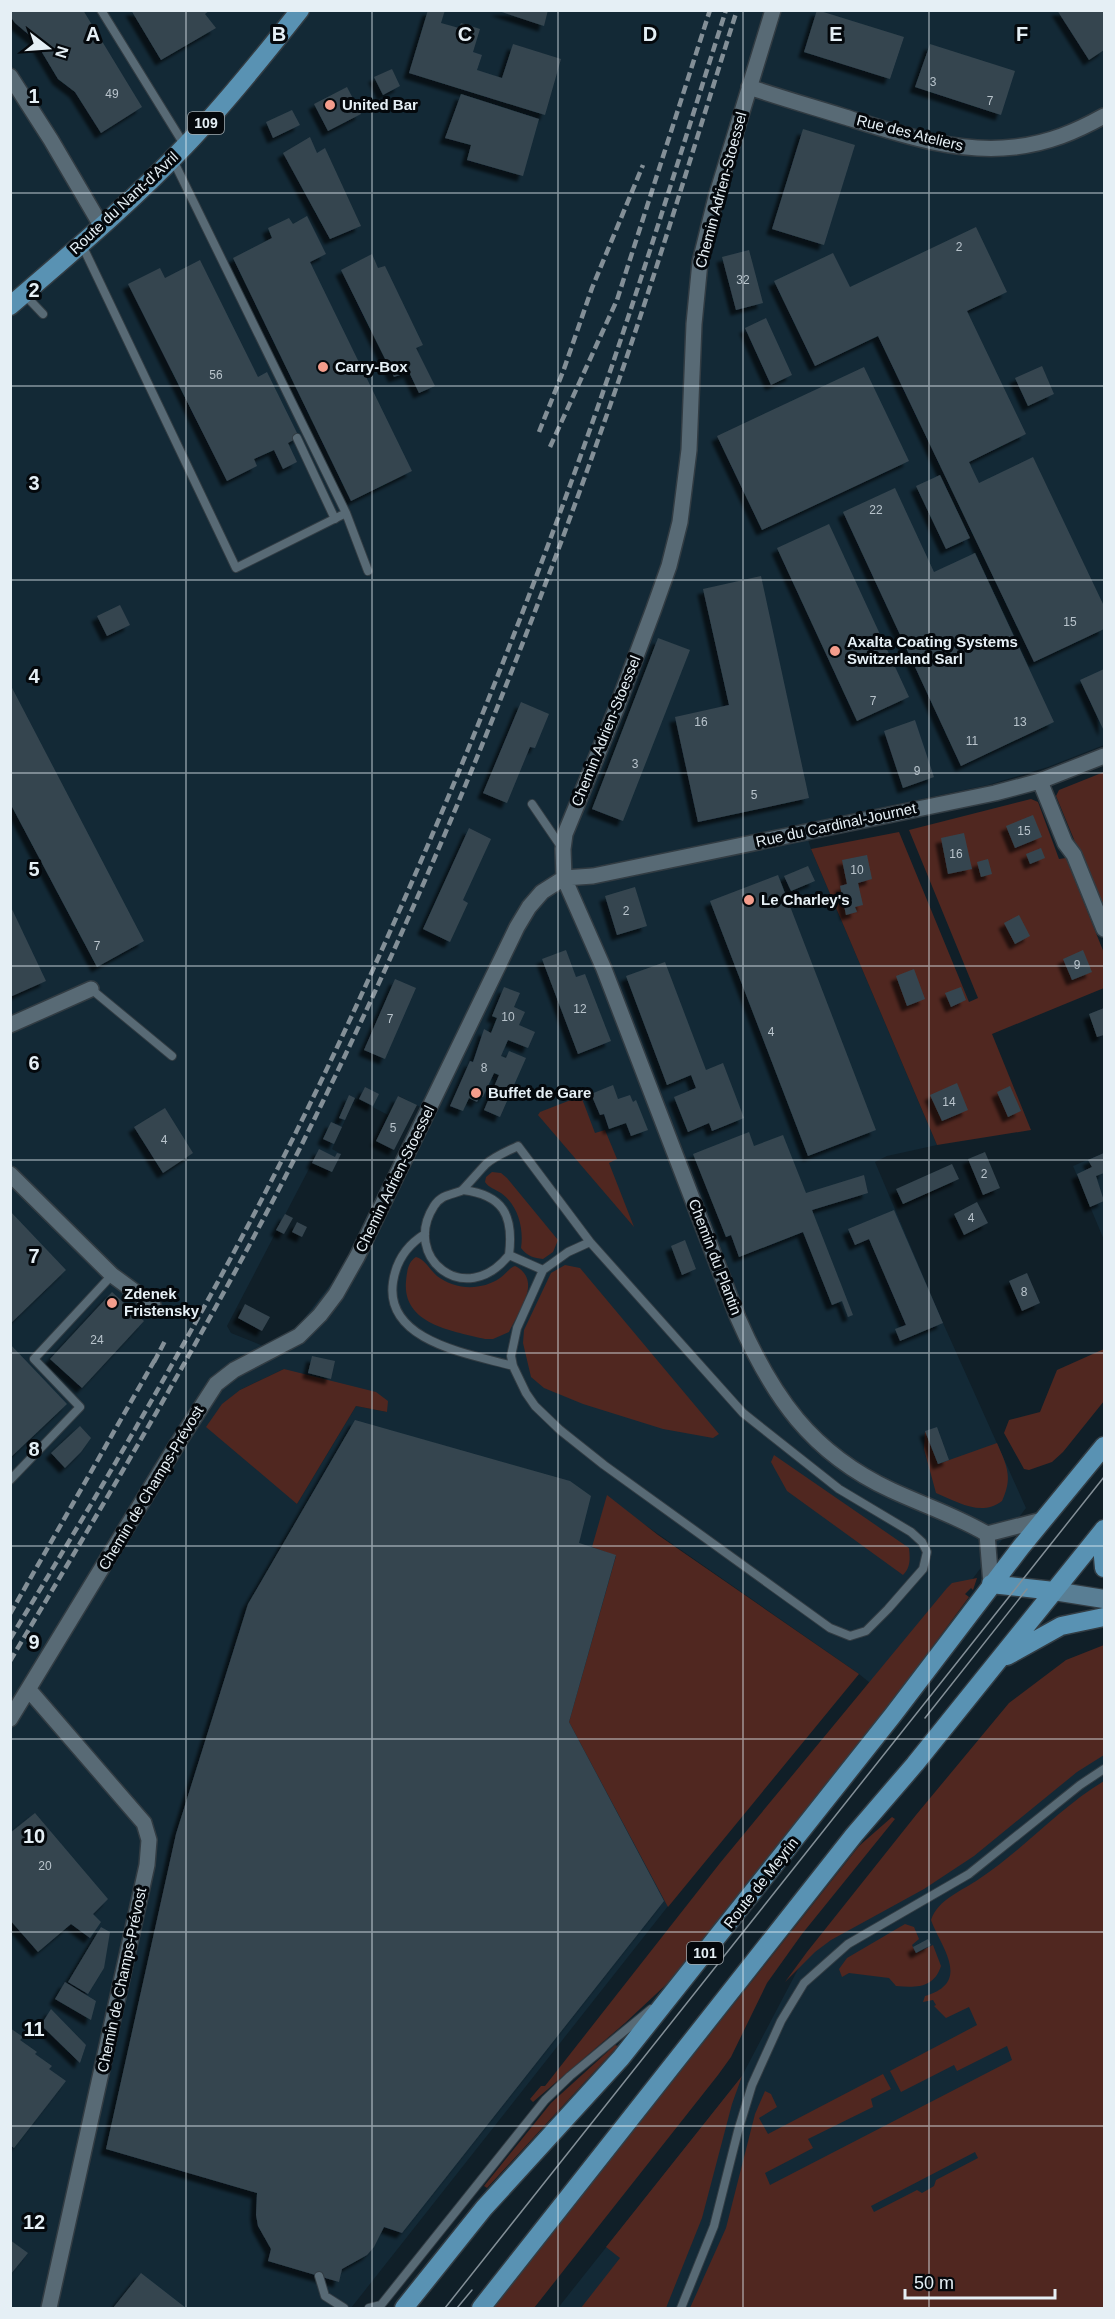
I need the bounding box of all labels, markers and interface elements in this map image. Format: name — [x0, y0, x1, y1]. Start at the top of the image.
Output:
north arrow — [18, 18, 78, 78]
text: A — [86, 23, 100, 45]
text: B — [272, 23, 286, 45]
text: C — [458, 23, 472, 45]
text: D — [643, 23, 657, 45]
text: E — [829, 23, 843, 45]
text: F — [1016, 23, 1028, 45]
text: N — [52, 44, 72, 60]
house number: 3 — [930, 75, 937, 89]
text: 1 — [28, 85, 40, 107]
house number: 49 — [105, 87, 119, 101]
house number: 7 — [987, 94, 994, 108]
place label: United Bar — [342, 96, 418, 113]
marker: United Bar — [323, 98, 337, 112]
street label: Chemin Adrien-Stoessel — [691, 110, 750, 270]
street label: Rue des Ateliers — [855, 111, 965, 154]
road number: 109 — [188, 112, 224, 134]
street label: Route du Nant-d'Avril — [66, 148, 181, 257]
house number: 2 — [956, 240, 963, 254]
house number: 32 — [736, 273, 750, 287]
text: 2 — [28, 279, 40, 301]
place label: Carry-Box — [335, 358, 408, 375]
marker: Carry-Box — [316, 360, 330, 374]
house number: 56 — [209, 368, 223, 382]
text: 3 — [28, 472, 40, 494]
house number: 22 — [869, 503, 883, 517]
house number: 15 — [1063, 615, 1077, 629]
place label: Axalta Coating Systems Switzerland Sarl — [847, 633, 1018, 667]
marker: Axalta Coating Systems Switzerland Sarl — [828, 644, 842, 658]
street label: Chemin Adrien-Stoessel — [568, 653, 644, 809]
text: 4 — [28, 665, 40, 687]
house number: 7 — [870, 694, 877, 708]
house number: 16 — [694, 715, 708, 729]
house number: 13 — [1013, 715, 1027, 729]
house number: 11 — [966, 734, 979, 748]
house number: 3 — [632, 757, 639, 771]
house number: 9 — [914, 764, 921, 778]
house number: 5 — [751, 788, 758, 802]
street label: Rue du Cardinal-Journet — [754, 799, 918, 850]
house number: 15 — [1017, 824, 1031, 838]
house number: 16 — [949, 847, 963, 861]
text: 5 — [28, 858, 40, 880]
house number: 10 — [850, 863, 864, 877]
place label: Le Charley's — [761, 891, 850, 908]
marker: Le Charley's — [742, 893, 756, 907]
house number: 2 — [623, 904, 630, 918]
house number: 7 — [94, 939, 101, 953]
house number: 9 — [1074, 958, 1081, 972]
house number: 12 — [573, 1002, 587, 1016]
house number: 10 — [501, 1010, 515, 1024]
house number: 7 — [387, 1012, 394, 1026]
house number: 4 — [768, 1025, 775, 1039]
text: 6 — [28, 1052, 40, 1074]
house number: 8 — [481, 1061, 488, 1075]
place label: Buffet de Gare — [488, 1084, 591, 1101]
marker: Buffet de Gare — [469, 1086, 483, 1100]
house number: 14 — [942, 1095, 956, 1109]
street label: Chemin Adrien-Stoessel — [352, 1103, 437, 1255]
house number: 5 — [390, 1121, 397, 1135]
house number: 4 — [161, 1133, 168, 1147]
house number: 2 — [981, 1167, 988, 1181]
street label: Chemin du Plantin — [686, 1197, 745, 1317]
house number: 4 — [968, 1211, 975, 1225]
text: 7 — [28, 1245, 40, 1267]
place label: Zdenek Fristensky — [124, 1285, 200, 1319]
house number: 8 — [1021, 1285, 1028, 1299]
marker: Zdenek Fristensky — [105, 1296, 119, 1310]
house number: 24 — [90, 1333, 104, 1347]
street label: Chemin de Champs-Prévost — [95, 1402, 207, 1573]
text: 8 — [28, 1438, 40, 1460]
text: 9 — [28, 1631, 40, 1653]
text: 10 — [23, 1825, 45, 1847]
street label: Route de Meyrin — [720, 1834, 801, 1931]
house number: 20 — [38, 1859, 52, 1873]
street label: Chemin de Champs-Prévost — [94, 1885, 150, 2074]
road number: 101 — [687, 1942, 723, 1964]
text: 11 — [23, 2018, 45, 2040]
text: 12 — [23, 2211, 45, 2233]
scale bar — [905, 2262, 1055, 2300]
text: 50 m — [914, 2273, 954, 2293]

